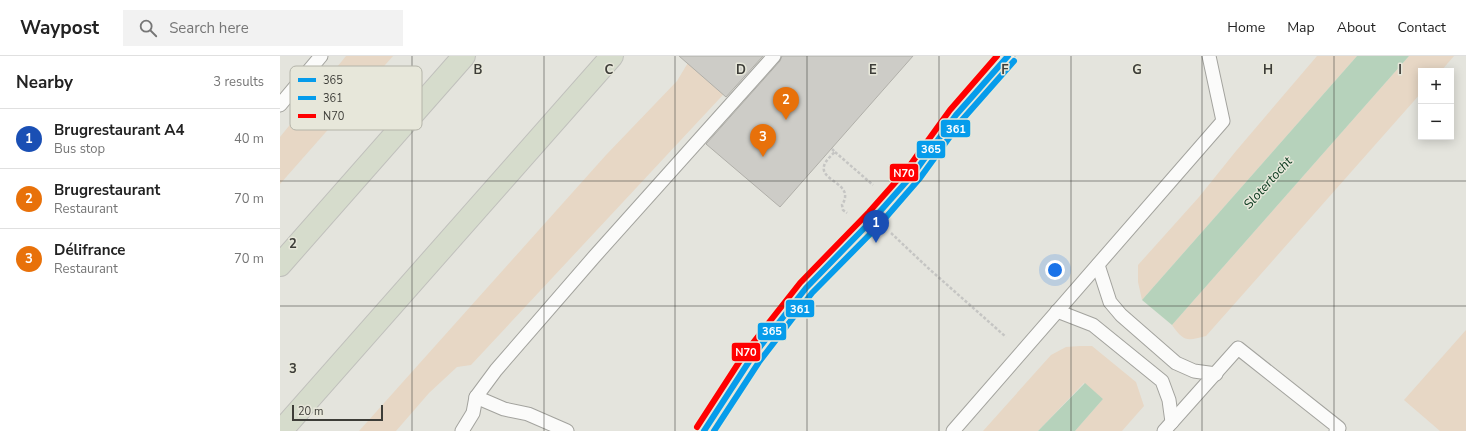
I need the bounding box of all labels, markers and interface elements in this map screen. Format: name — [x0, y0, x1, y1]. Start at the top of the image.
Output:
search box — [123, 10, 403, 46]
text: Waypost — [20, 15, 99, 41]
icon: search — [137, 17, 159, 39]
text: Search here — [169, 18, 249, 38]
text: Home — [1227, 18, 1265, 37]
text: Map — [1287, 18, 1315, 37]
text: About — [1337, 18, 1376, 37]
text: Contact — [1398, 18, 1446, 37]
text: B — [474, 61, 483, 79]
text: C — [605, 61, 614, 79]
text: D — [736, 61, 746, 79]
text: E — [869, 61, 877, 79]
text: F — [1001, 61, 1009, 79]
text: G — [1132, 61, 1142, 79]
text: H — [1263, 61, 1273, 79]
text: I — [1398, 61, 1402, 79]
legend — [290, 66, 422, 130]
map controls — [1418, 68, 1454, 140]
button: + — [1418, 68, 1454, 104]
text: Nearby — [16, 71, 73, 94]
text: 3 results — [213, 73, 264, 91]
text: 365 — [323, 73, 343, 88]
pin: 2 — [773, 87, 799, 120]
text: 361 — [323, 91, 343, 106]
button: − — [1418, 104, 1454, 140]
text: N70 — [323, 109, 345, 124]
line badge: 361 — [940, 119, 971, 138]
text: Brugrestaurant A4 — [54, 120, 185, 140]
text: 361 — [946, 122, 966, 137]
pin: 3 — [750, 124, 776, 157]
text: 1 — [25, 130, 33, 148]
text: 40 m — [234, 130, 264, 148]
text: Bus stop — [54, 140, 105, 158]
line badge: 365 — [916, 140, 946, 159]
text: 365 — [921, 142, 941, 157]
water label: Slotertocht — [1240, 152, 1297, 213]
line badge: N70 — [889, 163, 919, 182]
text: N70 — [893, 166, 915, 181]
text: Brugrestaurant — [54, 180, 160, 200]
text: 2 — [25, 190, 33, 208]
text: 70 m — [234, 190, 264, 208]
text: Restaurant — [54, 200, 118, 218]
pin: 1 — [863, 210, 889, 243]
text: 2 — [289, 235, 297, 253]
text: Délifrance — [54, 240, 125, 260]
text: 3 — [25, 250, 33, 268]
text: 70 m — [234, 250, 264, 268]
text: Restaurant — [54, 260, 118, 278]
your location — [1045, 260, 1065, 280]
line badge: 361 — [785, 299, 815, 318]
text: 361 — [790, 302, 810, 317]
line badge: 365 — [757, 322, 787, 341]
text: 365 — [762, 324, 782, 339]
line badge: N70 — [731, 342, 761, 362]
text: N70 — [735, 345, 757, 360]
text: 3 — [289, 360, 297, 378]
scale bar — [292, 403, 383, 422]
text: 20 m — [298, 404, 323, 419]

